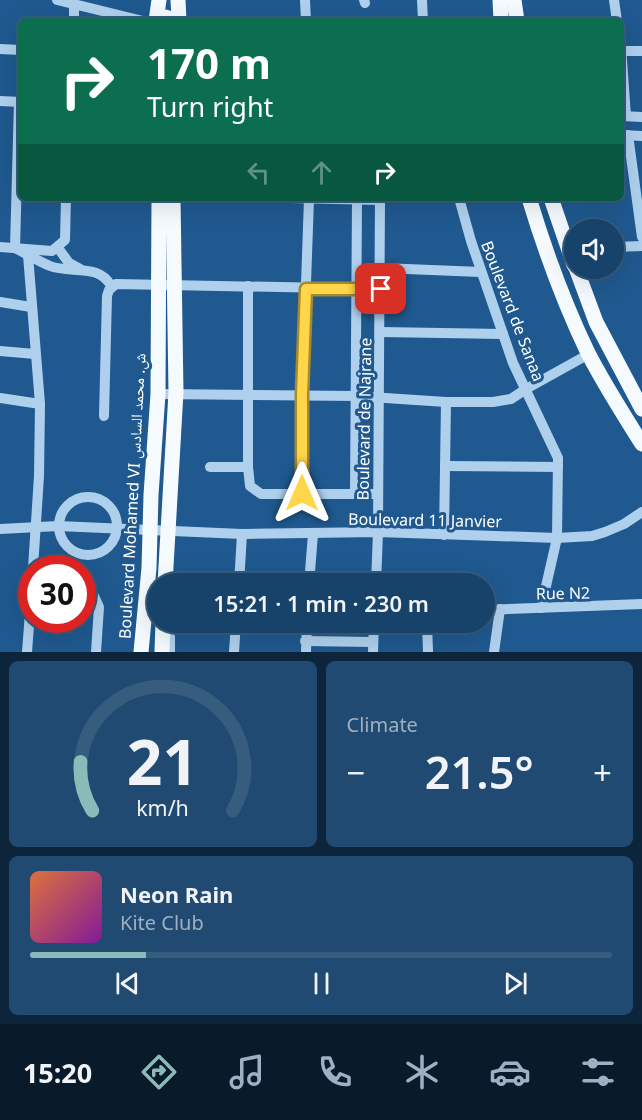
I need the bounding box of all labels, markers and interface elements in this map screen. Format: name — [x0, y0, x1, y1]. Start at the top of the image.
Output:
text: 170 m — [147, 34, 271, 91]
icon: right — [48, 42, 126, 120]
text: Turn right — [147, 88, 273, 125]
icon: left — [242, 156, 275, 189]
icon: ahead — [305, 156, 338, 189]
icon: right — [368, 156, 401, 189]
map controls — [564, 219, 624, 279]
button: sound — [564, 219, 624, 279]
street label: Boulevard de Sanaa — [476, 238, 550, 384]
pin — [355, 263, 406, 314]
icon: arrive — [364, 272, 397, 305]
street label: Boulevard de Najrane — [352, 337, 376, 501]
street label: Boulevard Mohamed VI ش. محمد السادس — [114, 353, 150, 639]
position arrow — [270, 461, 334, 525]
street label: Boulevard 11 Janvier — [348, 508, 502, 532]
speed limit sign: 30 — [18, 555, 96, 633]
street label: Rue N2 — [536, 582, 590, 604]
text: 15:21 · 1 min · 230 m — [213, 588, 429, 618]
text: Climate — [347, 711, 418, 738]
text: 21 — [127, 718, 198, 803]
text: 21.5° — [425, 741, 534, 802]
text: − — [347, 750, 365, 795]
text: + — [593, 750, 612, 795]
text: km/h — [136, 793, 189, 822]
text: Neon Rain — [120, 879, 233, 909]
text: Kite Club — [120, 909, 204, 936]
icon: previous — [111, 967, 144, 1000]
icon: pause — [305, 967, 338, 1000]
icon: next — [499, 967, 532, 1000]
icon: directions — [138, 1051, 180, 1093]
icon: music — [226, 1051, 268, 1093]
icon: phone — [314, 1051, 356, 1093]
icon: climate — [401, 1051, 443, 1093]
icon: car — [489, 1051, 531, 1093]
icon: filters — [577, 1051, 619, 1093]
text: 15:20 — [23, 1054, 92, 1091]

